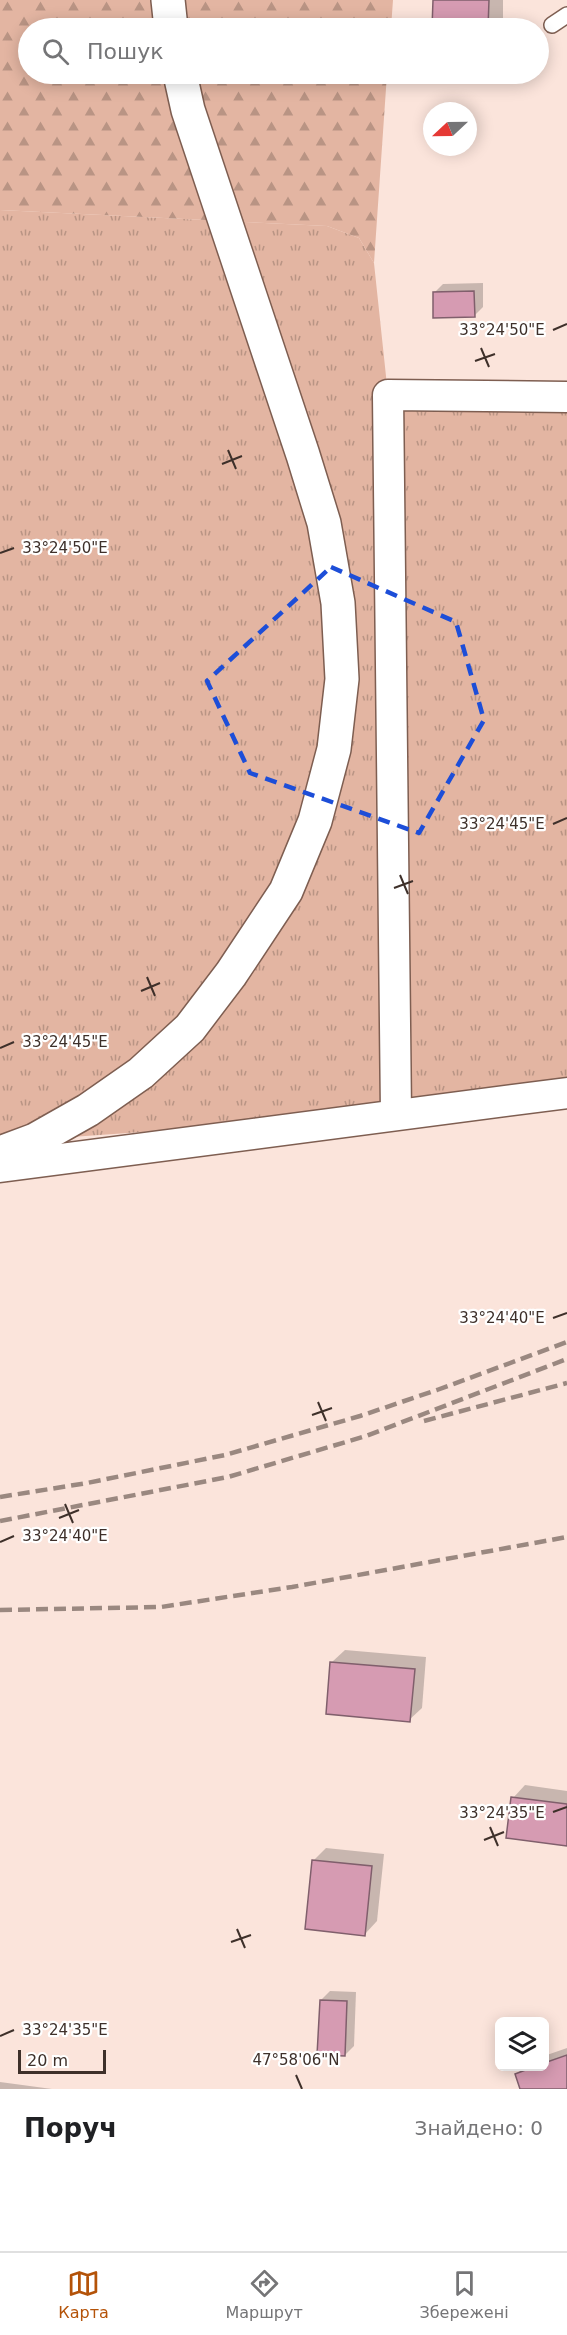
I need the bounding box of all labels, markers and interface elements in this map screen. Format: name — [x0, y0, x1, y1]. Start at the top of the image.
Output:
search box — [18, 18, 549, 84]
icon: search — [39, 35, 72, 68]
text: Пошук — [87, 39, 163, 64]
north arrow — [423, 102, 477, 156]
text: 33°24'50"E — [459, 321, 545, 339]
text: 33°24'50"E — [22, 539, 108, 557]
text: 33°24'45"E — [459, 815, 545, 833]
text: 33°24'45"E — [22, 1033, 108, 1051]
text: 33°24'40"E — [459, 1309, 545, 1327]
text: 33°24'40"E — [22, 1527, 108, 1545]
text: 33°24'35"E — [459, 1804, 545, 1822]
map controls — [495, 2017, 549, 2071]
button: layers — [495, 2017, 549, 2071]
text: 33°24'35"E — [22, 2021, 108, 2039]
scale bar — [18, 2047, 106, 2074]
text: 20 m — [27, 2051, 68, 2070]
text: 47°58'06"N — [252, 2051, 340, 2069]
text: Поруч — [24, 2113, 117, 2143]
text: Знайдено: 0 — [415, 2116, 543, 2140]
tab: Карта — [58, 2267, 109, 2322]
tab: Маршрут — [225, 2267, 303, 2322]
tab: Збережені — [419, 2267, 509, 2322]

